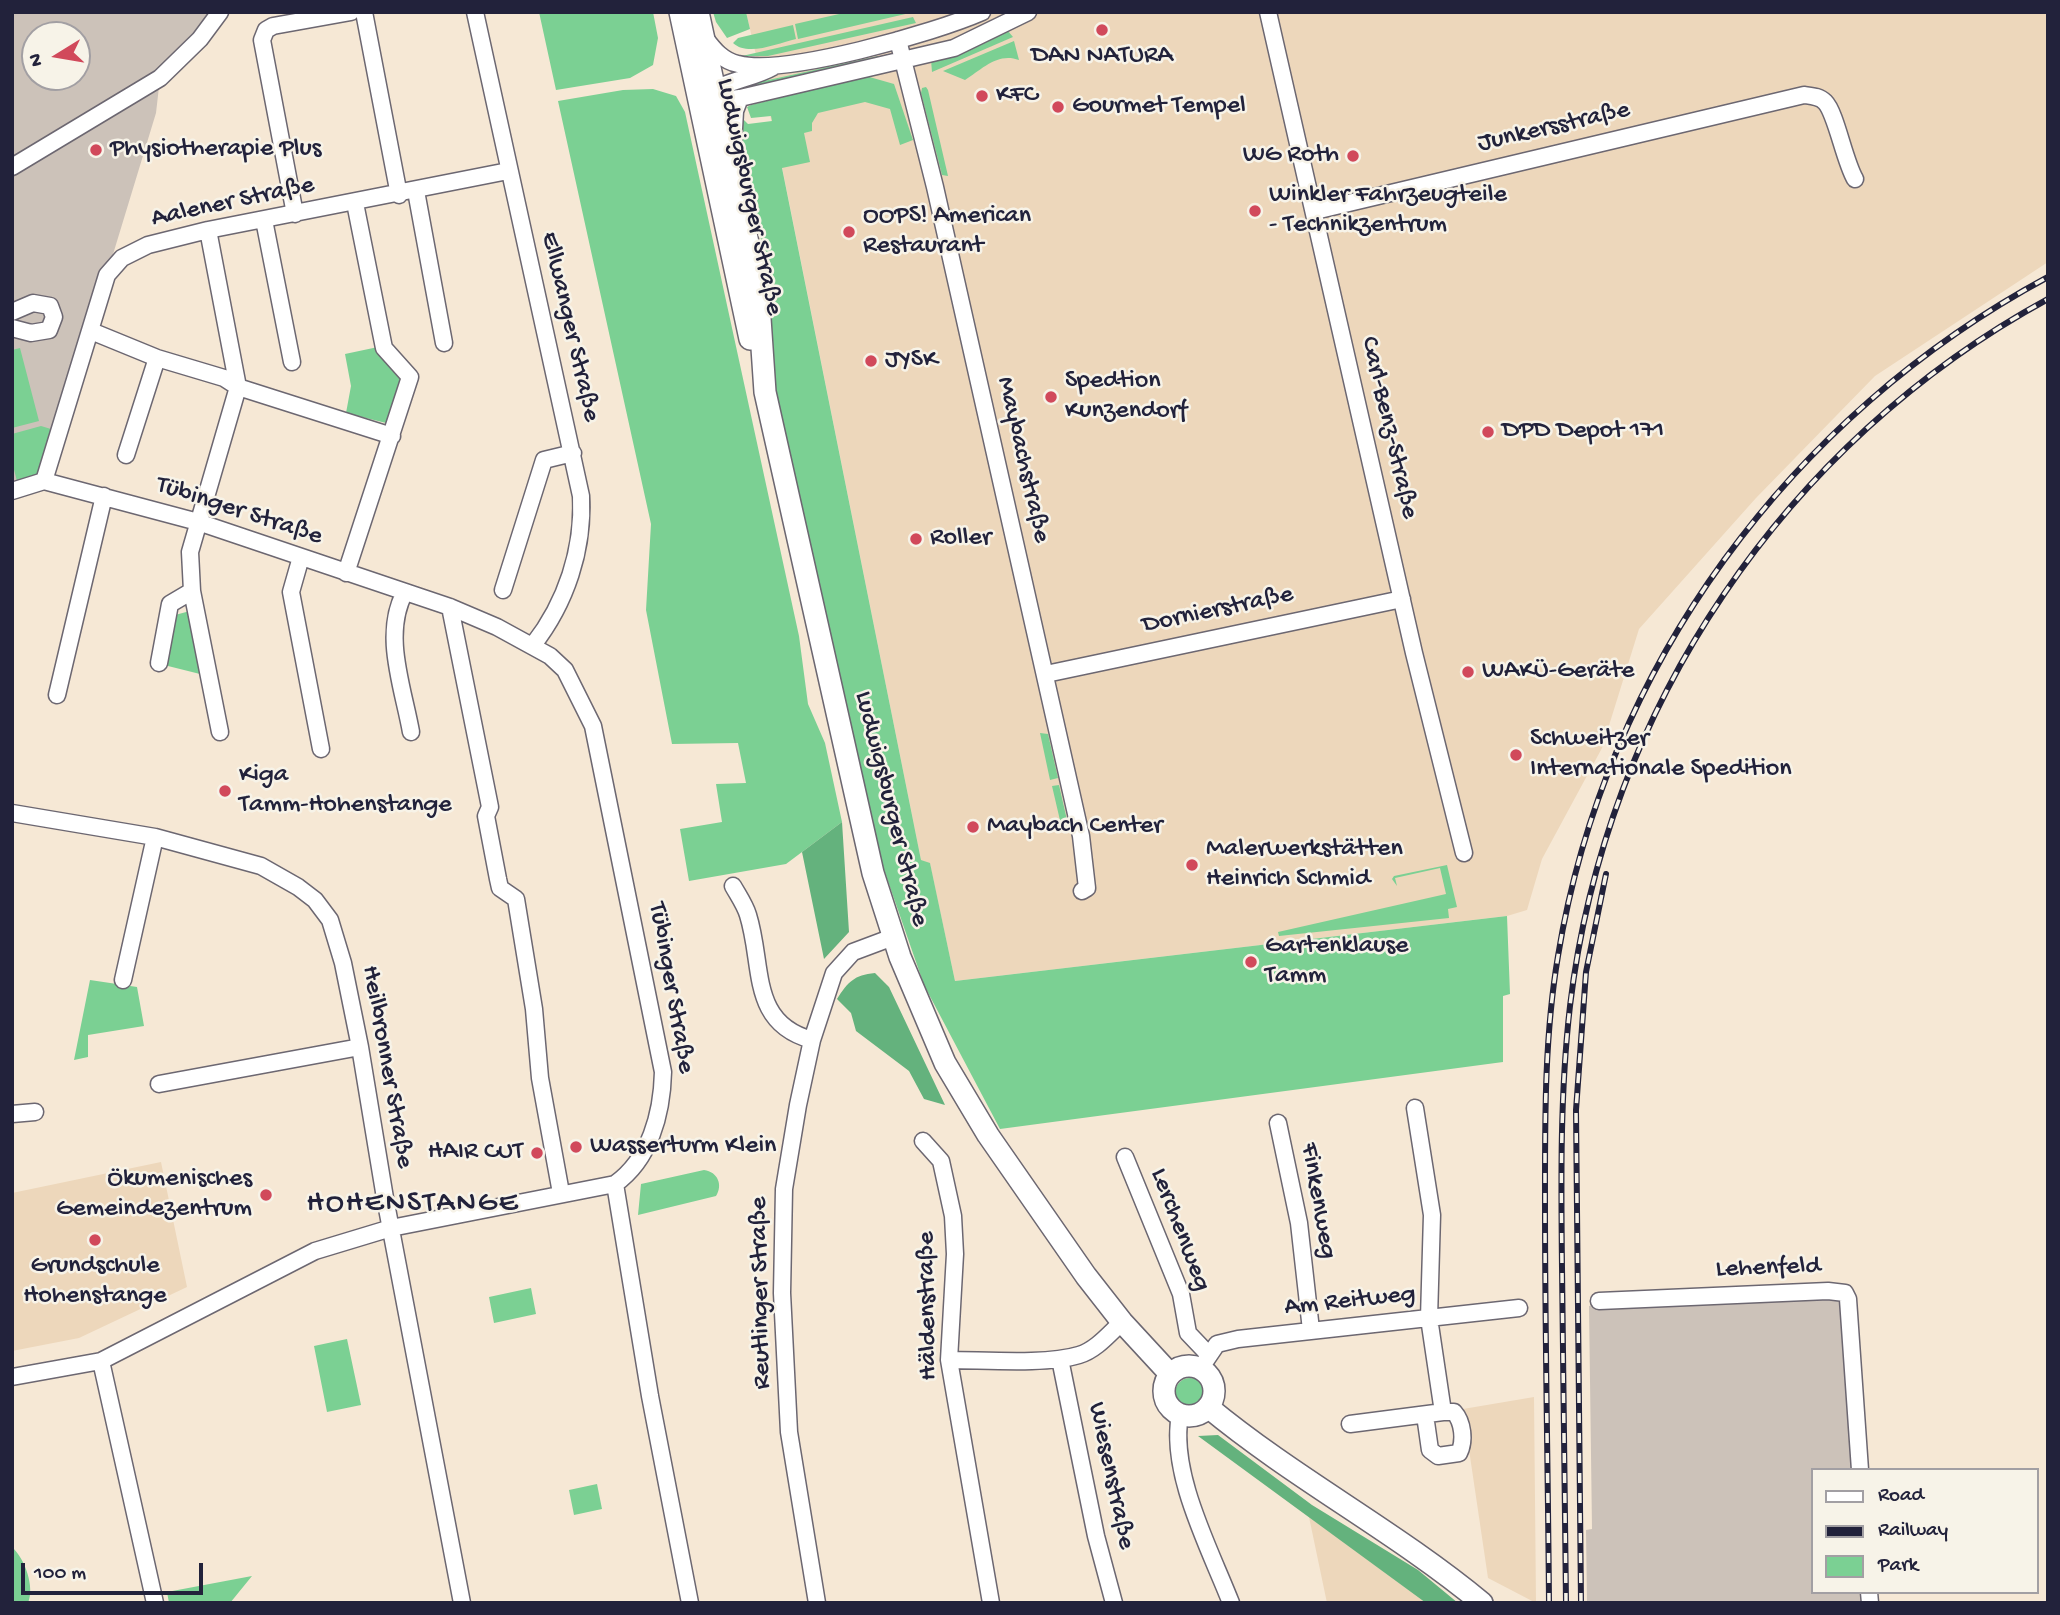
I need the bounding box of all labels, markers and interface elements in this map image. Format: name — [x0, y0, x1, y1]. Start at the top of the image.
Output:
north arrow — [21, 21, 91, 91]
marker: DAN NATURA — [1094, 22, 1110, 38]
place label: DAN NATURA — [1031, 41, 1173, 73]
text: N — [24, 51, 49, 68]
street label: Ludwigsburger Straße — [708, 76, 788, 318]
place label: KFC — [996, 80, 1038, 112]
marker: KFC — [974, 88, 990, 104]
place label: Gourmet Tempel — [1072, 91, 1246, 123]
street label: Junkersstraße — [1475, 95, 1633, 161]
marker: Gourmet Tempel — [1050, 99, 1066, 115]
place label: Physiotherapie Plus — [110, 134, 321, 166]
place label: WG Roth — [1243, 140, 1339, 172]
marker: Physiotherapie Plus — [88, 142, 104, 158]
marker: WG Roth — [1345, 148, 1361, 164]
street label: Aalener Straße — [149, 171, 317, 235]
place label: Winkler Fahrzeugteile - Technikzentrum — [1269, 180, 1507, 242]
place label: OOPS! American Restaurant — [863, 201, 1031, 262]
marker: Winkler Fahrzeugteile - Technikzentrum — [1247, 203, 1263, 219]
marker: OOPS! American Restaurant — [841, 224, 857, 240]
street label: Ellwanger Straße — [532, 229, 606, 425]
street label: Carl-Benz-Straße — [1352, 334, 1424, 522]
place label: JYSK — [885, 345, 937, 377]
marker: JYSK — [863, 353, 879, 369]
place label: Spedtion Kunzendorf — [1065, 366, 1187, 428]
street label: Maybachstraße — [988, 374, 1056, 546]
marker: Spedtion Kunzendorf — [1043, 389, 1059, 405]
place label: DPD Depot 171 — [1502, 416, 1664, 448]
marker: DPD Depot 171 — [1480, 424, 1496, 440]
street label: Tübinger Straße — [152, 470, 326, 554]
place label: Roller — [930, 523, 991, 555]
marker: Roller — [908, 531, 924, 547]
street label: Dornierstraße — [1140, 580, 1296, 642]
place label: WAKÜ-Geräte — [1482, 656, 1634, 688]
marker: WAKÜ-Geräte — [1460, 664, 1476, 680]
street label: Ludwigsburger Straße — [846, 688, 934, 930]
place label: Schweitzer Internationale Spedition — [1530, 724, 1792, 786]
marker: Schweitzer Internationale Spedition — [1508, 747, 1524, 763]
place label: Kiga Tamm-Hohenstange — [239, 760, 452, 822]
marker: Kiga Tamm-Hohenstange — [217, 783, 233, 799]
place label: Maybach Center — [987, 811, 1162, 843]
marker: Maybach Center — [965, 819, 981, 835]
place label: Malerwerkstätten Heinrich Schmid — [1206, 834, 1403, 896]
marker: Malerwerkstätten Heinrich Schmid — [1184, 857, 1200, 873]
street label: Tübinger Straße — [640, 900, 700, 1076]
place label: Gartenklause Tamm — [1265, 931, 1408, 992]
marker: Gartenklause Tamm — [1243, 954, 1259, 970]
street label: Heilbronner Straße — [353, 963, 419, 1171]
place label: Wasserturm Klein — [590, 1131, 776, 1163]
place label: HAIR CUT — [428, 1137, 523, 1169]
marker: Wasserturm Klein — [568, 1139, 584, 1155]
street label: Finkenweg — [1291, 1141, 1343, 1261]
marker: HAIR CUT — [529, 1145, 545, 1161]
place label: Ökumenisches Gemeindezentrum — [56, 1164, 252, 1226]
street label: Lerchenweg — [1141, 1164, 1217, 1296]
marker: Ökumenisches Gemeindezentrum — [258, 1187, 274, 1203]
district label: HOHENSTANGE — [308, 1187, 518, 1223]
street label: Reutlinger Straße — [745, 1196, 779, 1390]
street label: Häldenstraße — [912, 1231, 946, 1381]
marker: Grundschule Hohenstange — [87, 1232, 103, 1248]
place label: Grundschule Hohenstange — [23, 1251, 167, 1312]
street label: Lehenfeld — [1715, 1252, 1821, 1286]
street label: Am Reitweg — [1283, 1280, 1417, 1324]
street label: Wiesenstraße — [1079, 1400, 1141, 1552]
legend — [1812, 1468, 2039, 1594]
text: Road — [1878, 1484, 1924, 1509]
text: Railway — [1878, 1519, 1948, 1544]
scale bar — [24, 1548, 206, 1592]
text: Park — [1878, 1554, 1918, 1579]
text: 100 m — [34, 1562, 86, 1587]

